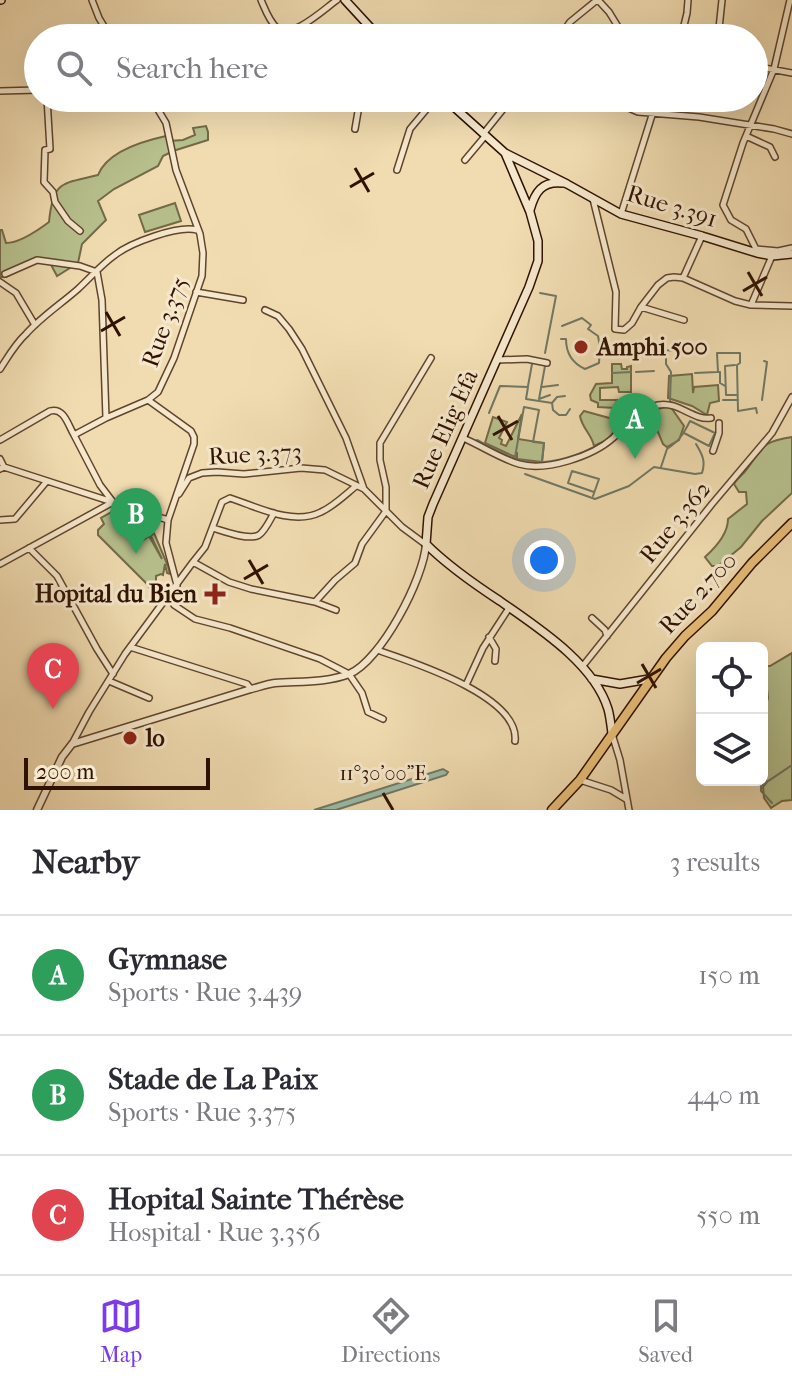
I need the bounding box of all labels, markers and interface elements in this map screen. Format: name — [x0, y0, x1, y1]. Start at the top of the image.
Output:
search box — [24, 24, 768, 112]
icon: search — [52, 46, 96, 90]
text: Search here — [116, 51, 268, 86]
street label: Rue 3.391 — [623, 179, 721, 233]
street label: Rue 3.375 — [136, 273, 194, 371]
place label: Amphi 500 — [595, 333, 708, 361]
marker: Amphi 500 — [572, 338, 590, 356]
street label: Rue Elig Efa — [406, 364, 484, 493]
pin: A — [609, 393, 661, 459]
street label: Rue 3.373 — [208, 438, 302, 470]
street label: Rue 3.362 — [634, 475, 716, 569]
pin: B — [110, 488, 162, 554]
your location — [524, 540, 564, 580]
street label: Rue 2.700 — [653, 546, 743, 640]
place label: Hopital du Bien — [35, 580, 198, 608]
marker: Hopital du Bien — [204, 583, 226, 605]
map controls — [696, 642, 768, 786]
button: locate — [696, 642, 768, 714]
pin: C — [27, 643, 79, 709]
button: layers — [696, 714, 768, 786]
place label: lo — [145, 724, 165, 752]
marker: lo — [121, 729, 139, 747]
scale bar — [24, 754, 210, 790]
text: 200 m — [36, 759, 95, 785]
text: 11°30'00"E — [339, 762, 427, 785]
text: Nearby — [32, 842, 139, 882]
text: 3 results — [670, 847, 760, 878]
text: Gymnase — [108, 942, 227, 977]
text: A — [50, 960, 66, 991]
text: 150 m — [698, 960, 760, 991]
text: Sports · Rue 3.439 — [108, 977, 302, 1008]
text: Stade de La Paix — [108, 1062, 318, 1097]
text: B — [50, 1080, 66, 1111]
text: 440 m — [688, 1080, 760, 1111]
text: Sports · Rue 3.375 — [108, 1097, 297, 1128]
text: Hopital Sainte Thérèse — [108, 1182, 404, 1217]
text: C — [49, 1200, 67, 1231]
text: 550 m — [696, 1200, 760, 1231]
text: Hospital · Rue 3.356 — [108, 1217, 321, 1248]
tab: Map — [99, 1294, 143, 1368]
tab: Directions — [341, 1294, 440, 1368]
tab: Saved — [638, 1294, 693, 1368]

